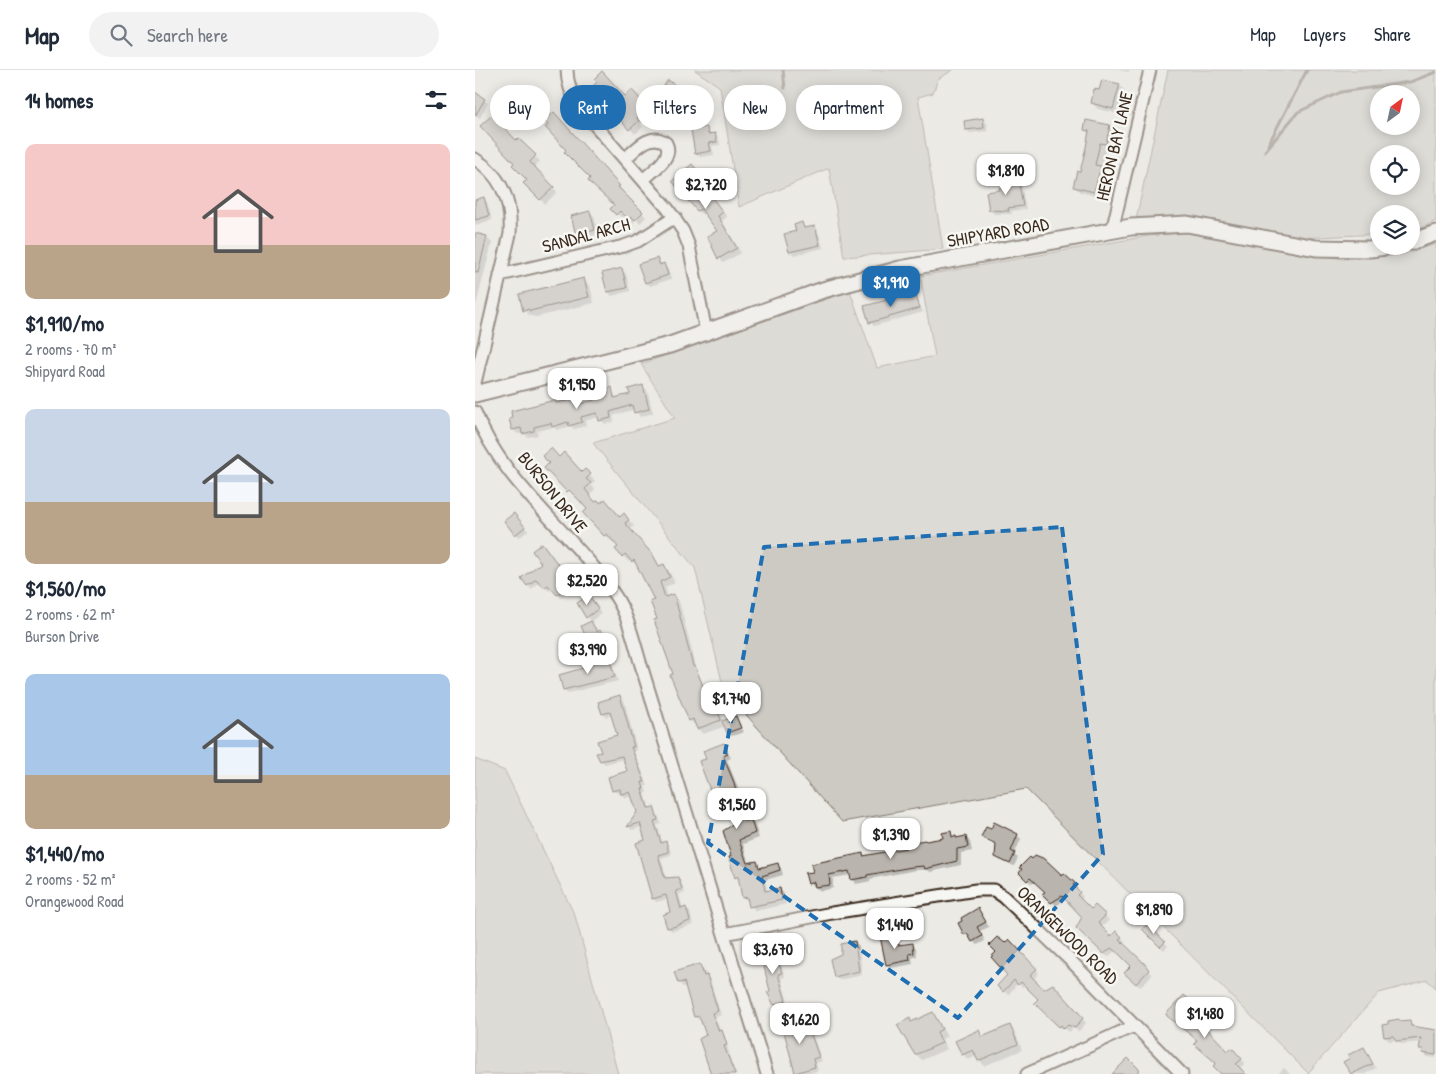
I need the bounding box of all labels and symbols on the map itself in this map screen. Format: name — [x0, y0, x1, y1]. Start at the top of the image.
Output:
north arrow — [1370, 85, 1420, 135]
street label: HERON BAY LANE — [1089, 89, 1139, 203]
pin: $1,810 — [965, 154, 1047, 196]
pin: $2,720 — [665, 168, 747, 210]
street label: SANDAL ARCH — [539, 211, 633, 259]
street label: SHIPYARD ROAD — [945, 211, 1051, 253]
pin: $1,910 — [850, 266, 932, 308]
pin: $1,950 — [536, 368, 618, 410]
street label: BURSON DRIVE — [512, 446, 594, 538]
pin: $2,520 — [546, 564, 628, 606]
pin: $3,990 — [547, 632, 629, 675]
pin: $1,740 — [690, 682, 772, 724]
pin: $1,560 — [696, 788, 778, 830]
pin: $1,390 — [850, 818, 932, 860]
street label: ORANGEWOOD ROAD — [1012, 880, 1125, 990]
pin: $1,890 — [1113, 892, 1195, 935]
pin: $1,440 — [854, 908, 936, 950]
pin: $3,670 — [732, 932, 814, 975]
pin: $1,480 — [1164, 996, 1246, 1039]
pin: $1,620 — [759, 1002, 841, 1045]

